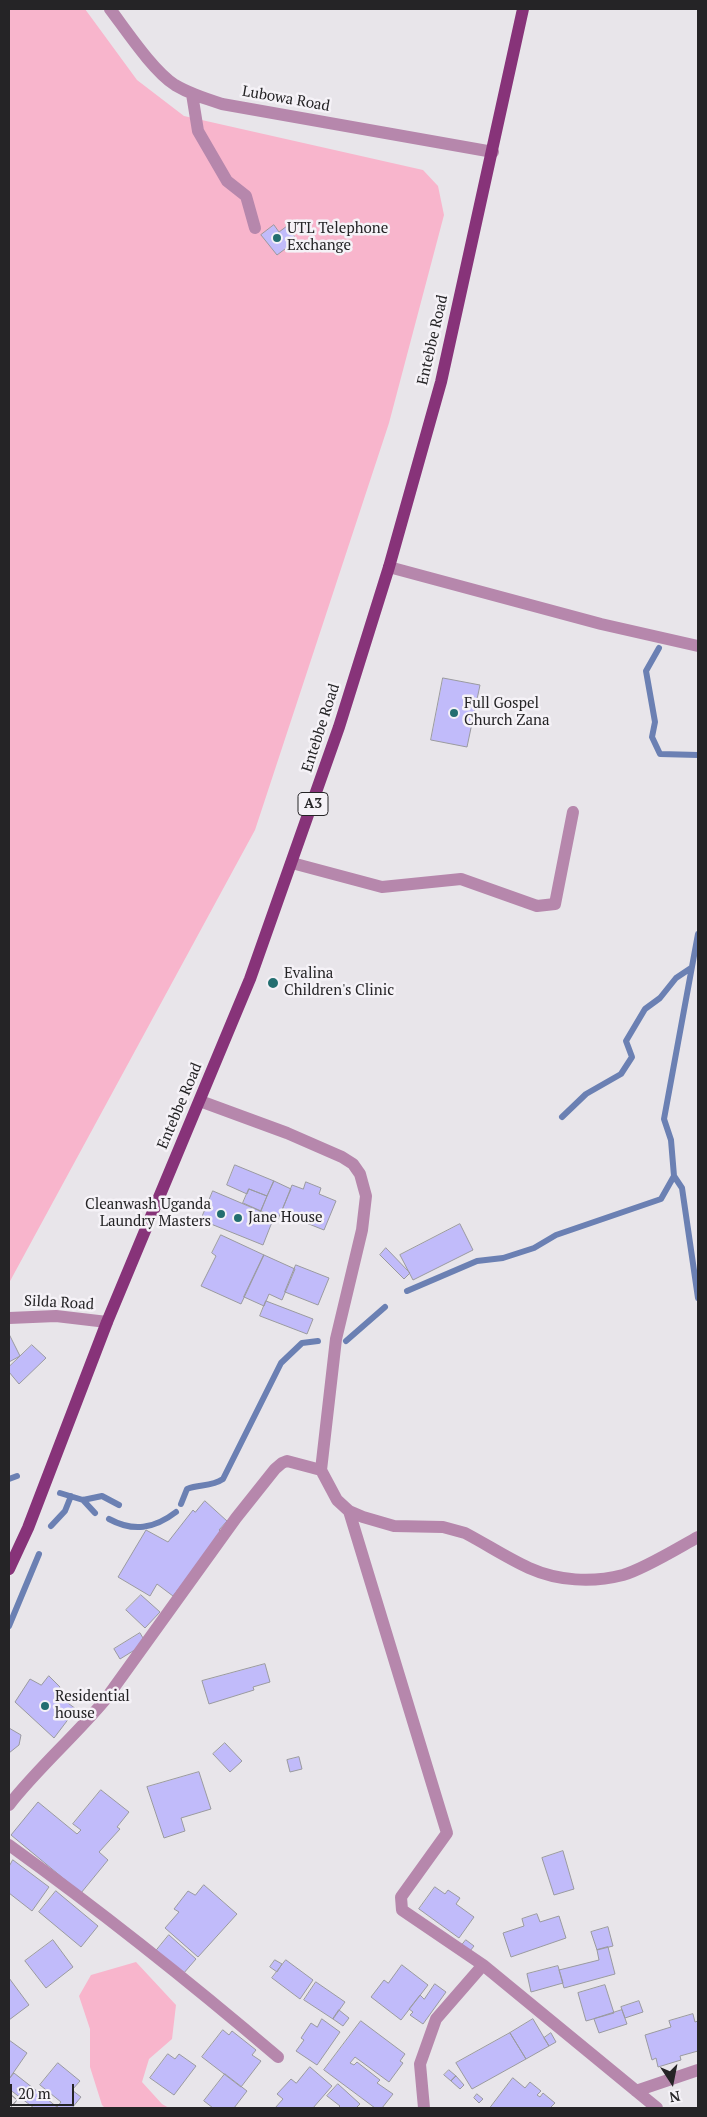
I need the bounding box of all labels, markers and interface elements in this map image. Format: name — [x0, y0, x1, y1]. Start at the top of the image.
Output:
street label: Lubowa Road — [241, 82, 331, 116]
place label: UTL Telephone Exchange — [287, 220, 388, 255]
marker: UTL Telephone Exchange — [271, 232, 283, 244]
street label: Entebbe Road — [414, 293, 452, 387]
street label: Entebbe Road — [298, 682, 344, 774]
place label: Full Gospel Church Zana — [464, 695, 549, 730]
marker: Full Gospel Church Zana — [448, 707, 460, 719]
road number: A3 — [298, 792, 328, 816]
place label: Evalina Children's Clinic — [284, 965, 394, 1000]
marker: Evalina Children's Clinic — [266, 976, 280, 990]
street label: Entebbe Road — [154, 1060, 206, 1152]
place label: Cleanwash Uganda Laundry Masters — [85, 1196, 211, 1231]
marker: Cleanwash Uganda Laundry Masters — [215, 1208, 227, 1220]
place label: Jane House — [248, 1209, 323, 1227]
marker: Jane House — [232, 1212, 244, 1224]
street label: Silda Road — [24, 1292, 94, 1314]
place label: Residential house — [55, 1688, 130, 1723]
marker: Residential house — [39, 1700, 51, 1712]
north arrow — [647, 2057, 697, 2107]
scale bar — [12, 2074, 76, 2106]
text: 20 m — [18, 2083, 51, 2103]
text: N — [668, 2087, 682, 2108]

